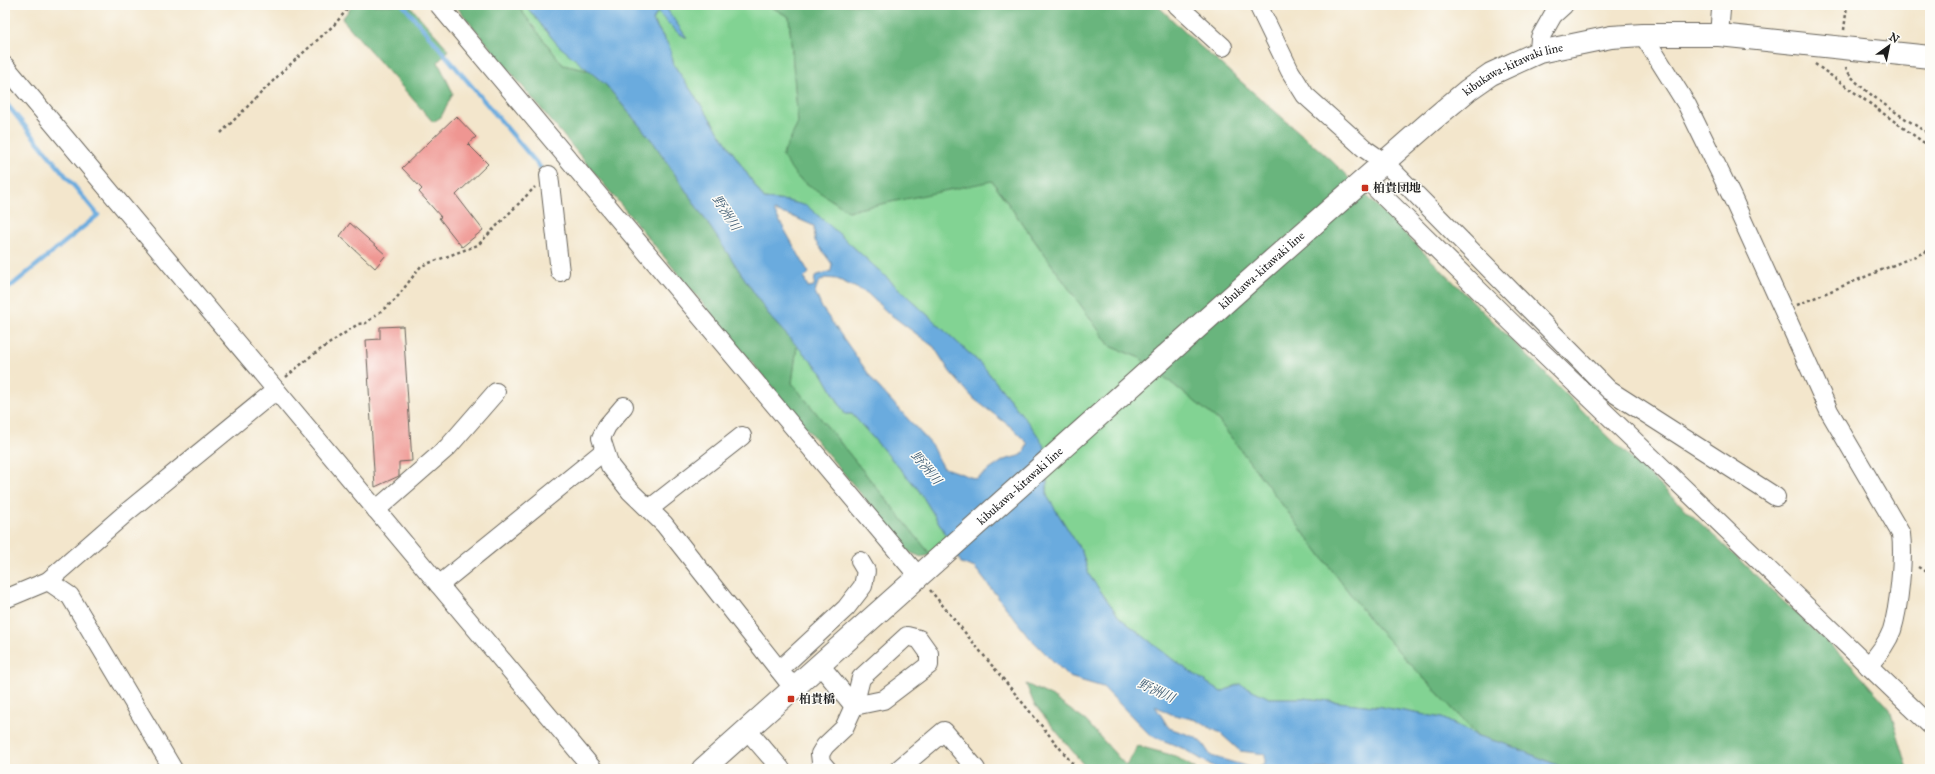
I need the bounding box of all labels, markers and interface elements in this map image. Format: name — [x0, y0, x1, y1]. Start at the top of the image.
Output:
north arrow — [1869, 26, 1909, 66]
text: N — [1887, 30, 1902, 46]
street label: kibukawa-kitawaki line — [1460, 40, 1564, 99]
place label: 柏貴団地 — [1373, 181, 1421, 195]
marker: 柏貴団地 — [1360, 183, 1370, 193]
water label: 野洲川 — [709, 192, 744, 235]
street label: kibukawa-kitawaki line — [1216, 228, 1307, 312]
street label: kibukawa-kitawaki line — [974, 444, 1066, 528]
water label: 野洲川 — [907, 448, 946, 490]
water label: 野洲川 — [1135, 676, 1179, 707]
place label: 柏貴橋 — [799, 692, 835, 706]
marker: 柏貴橋 — [786, 694, 796, 704]

